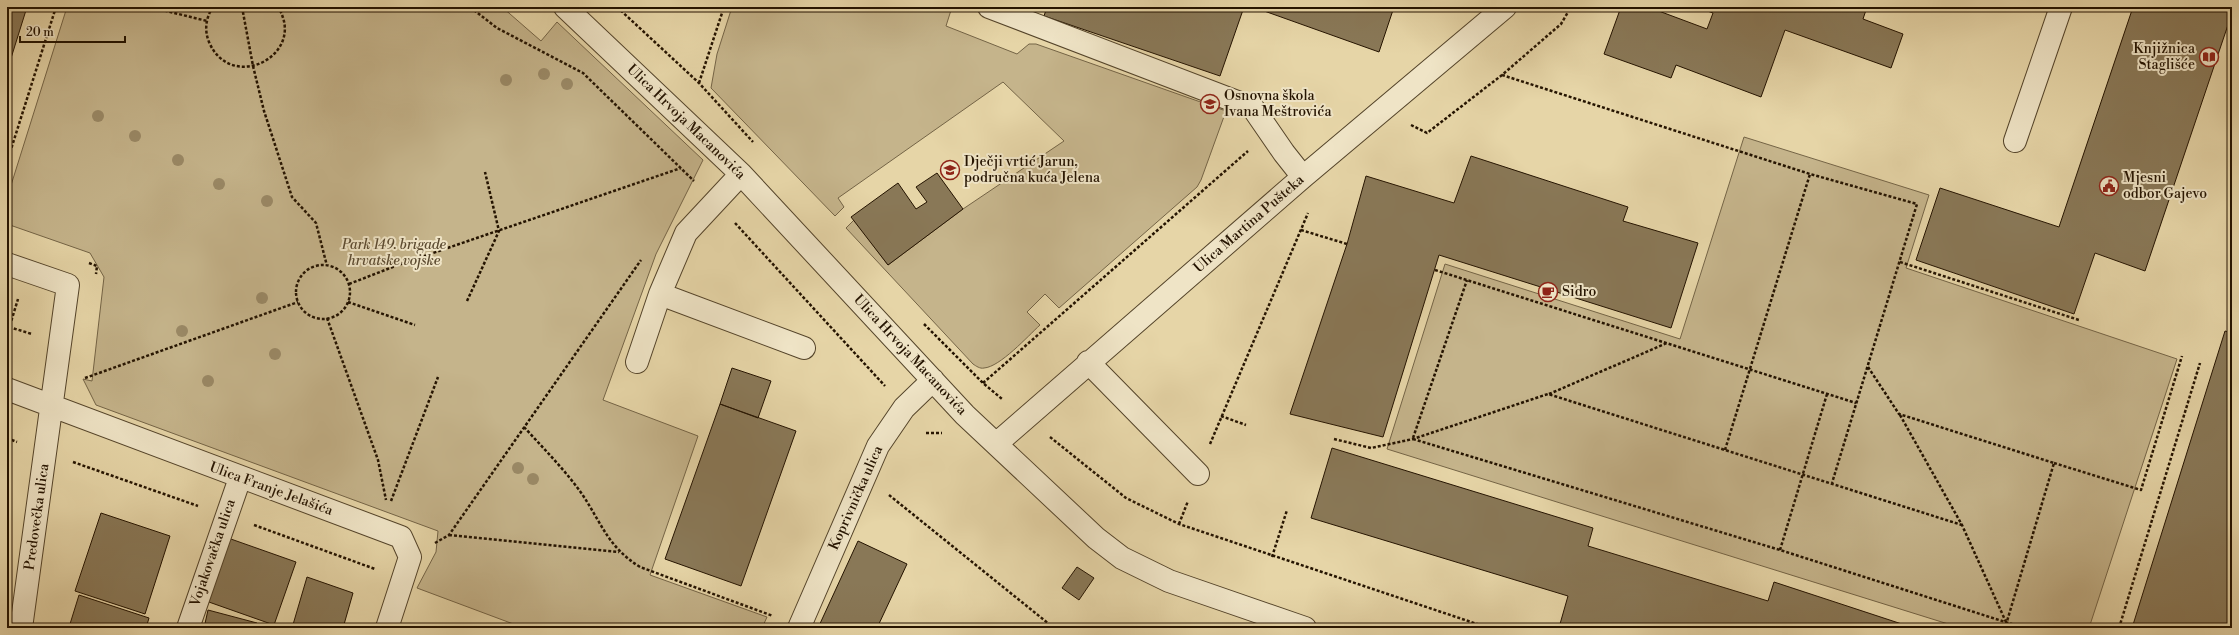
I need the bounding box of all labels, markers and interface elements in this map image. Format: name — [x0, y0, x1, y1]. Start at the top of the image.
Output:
scale bar — [20, 18, 125, 44]
text: 20 m — [26, 25, 54, 40]
place label: Knjižnica Staglišće — [2133, 40, 2196, 74]
library icon: Knjižnica Staglišće — [2198, 46, 2220, 68]
street label: Ulica Hrvoja Macanovića — [623, 61, 750, 184]
place label: Osnovna škola Ivana Meštrovića — [1224, 87, 1332, 121]
school or university icon: Osnovna škola Ivana Meštrovića — [1199, 93, 1221, 115]
place label: Dječji vrtić Jarun, područna kuća Jelena — [964, 153, 1101, 187]
school or university icon: Dječji vrtić Jarun, područna kuća Jelena — [939, 159, 961, 181]
place label: Mjesni odbor Gajevo — [2123, 169, 2207, 203]
street label: Ulica Martina Pušteka — [1190, 170, 1309, 277]
public building icon: Mjesni odbor Gajevo — [2098, 175, 2120, 197]
park label: Park 149. brigade hrvatske vojske — [341, 236, 447, 270]
cafe icon: Sidro — [1537, 281, 1559, 303]
place label: Sidro — [1562, 283, 1596, 301]
street label: Ulica Hrvoja Macanovića — [849, 291, 971, 420]
street label: Koprivnička ulica — [825, 442, 887, 553]
street label: Ulica Franje Jelašića — [207, 458, 336, 520]
street label: Predovečka ulica — [21, 462, 54, 572]
street label: Vojakovačka ulica — [186, 496, 240, 610]

